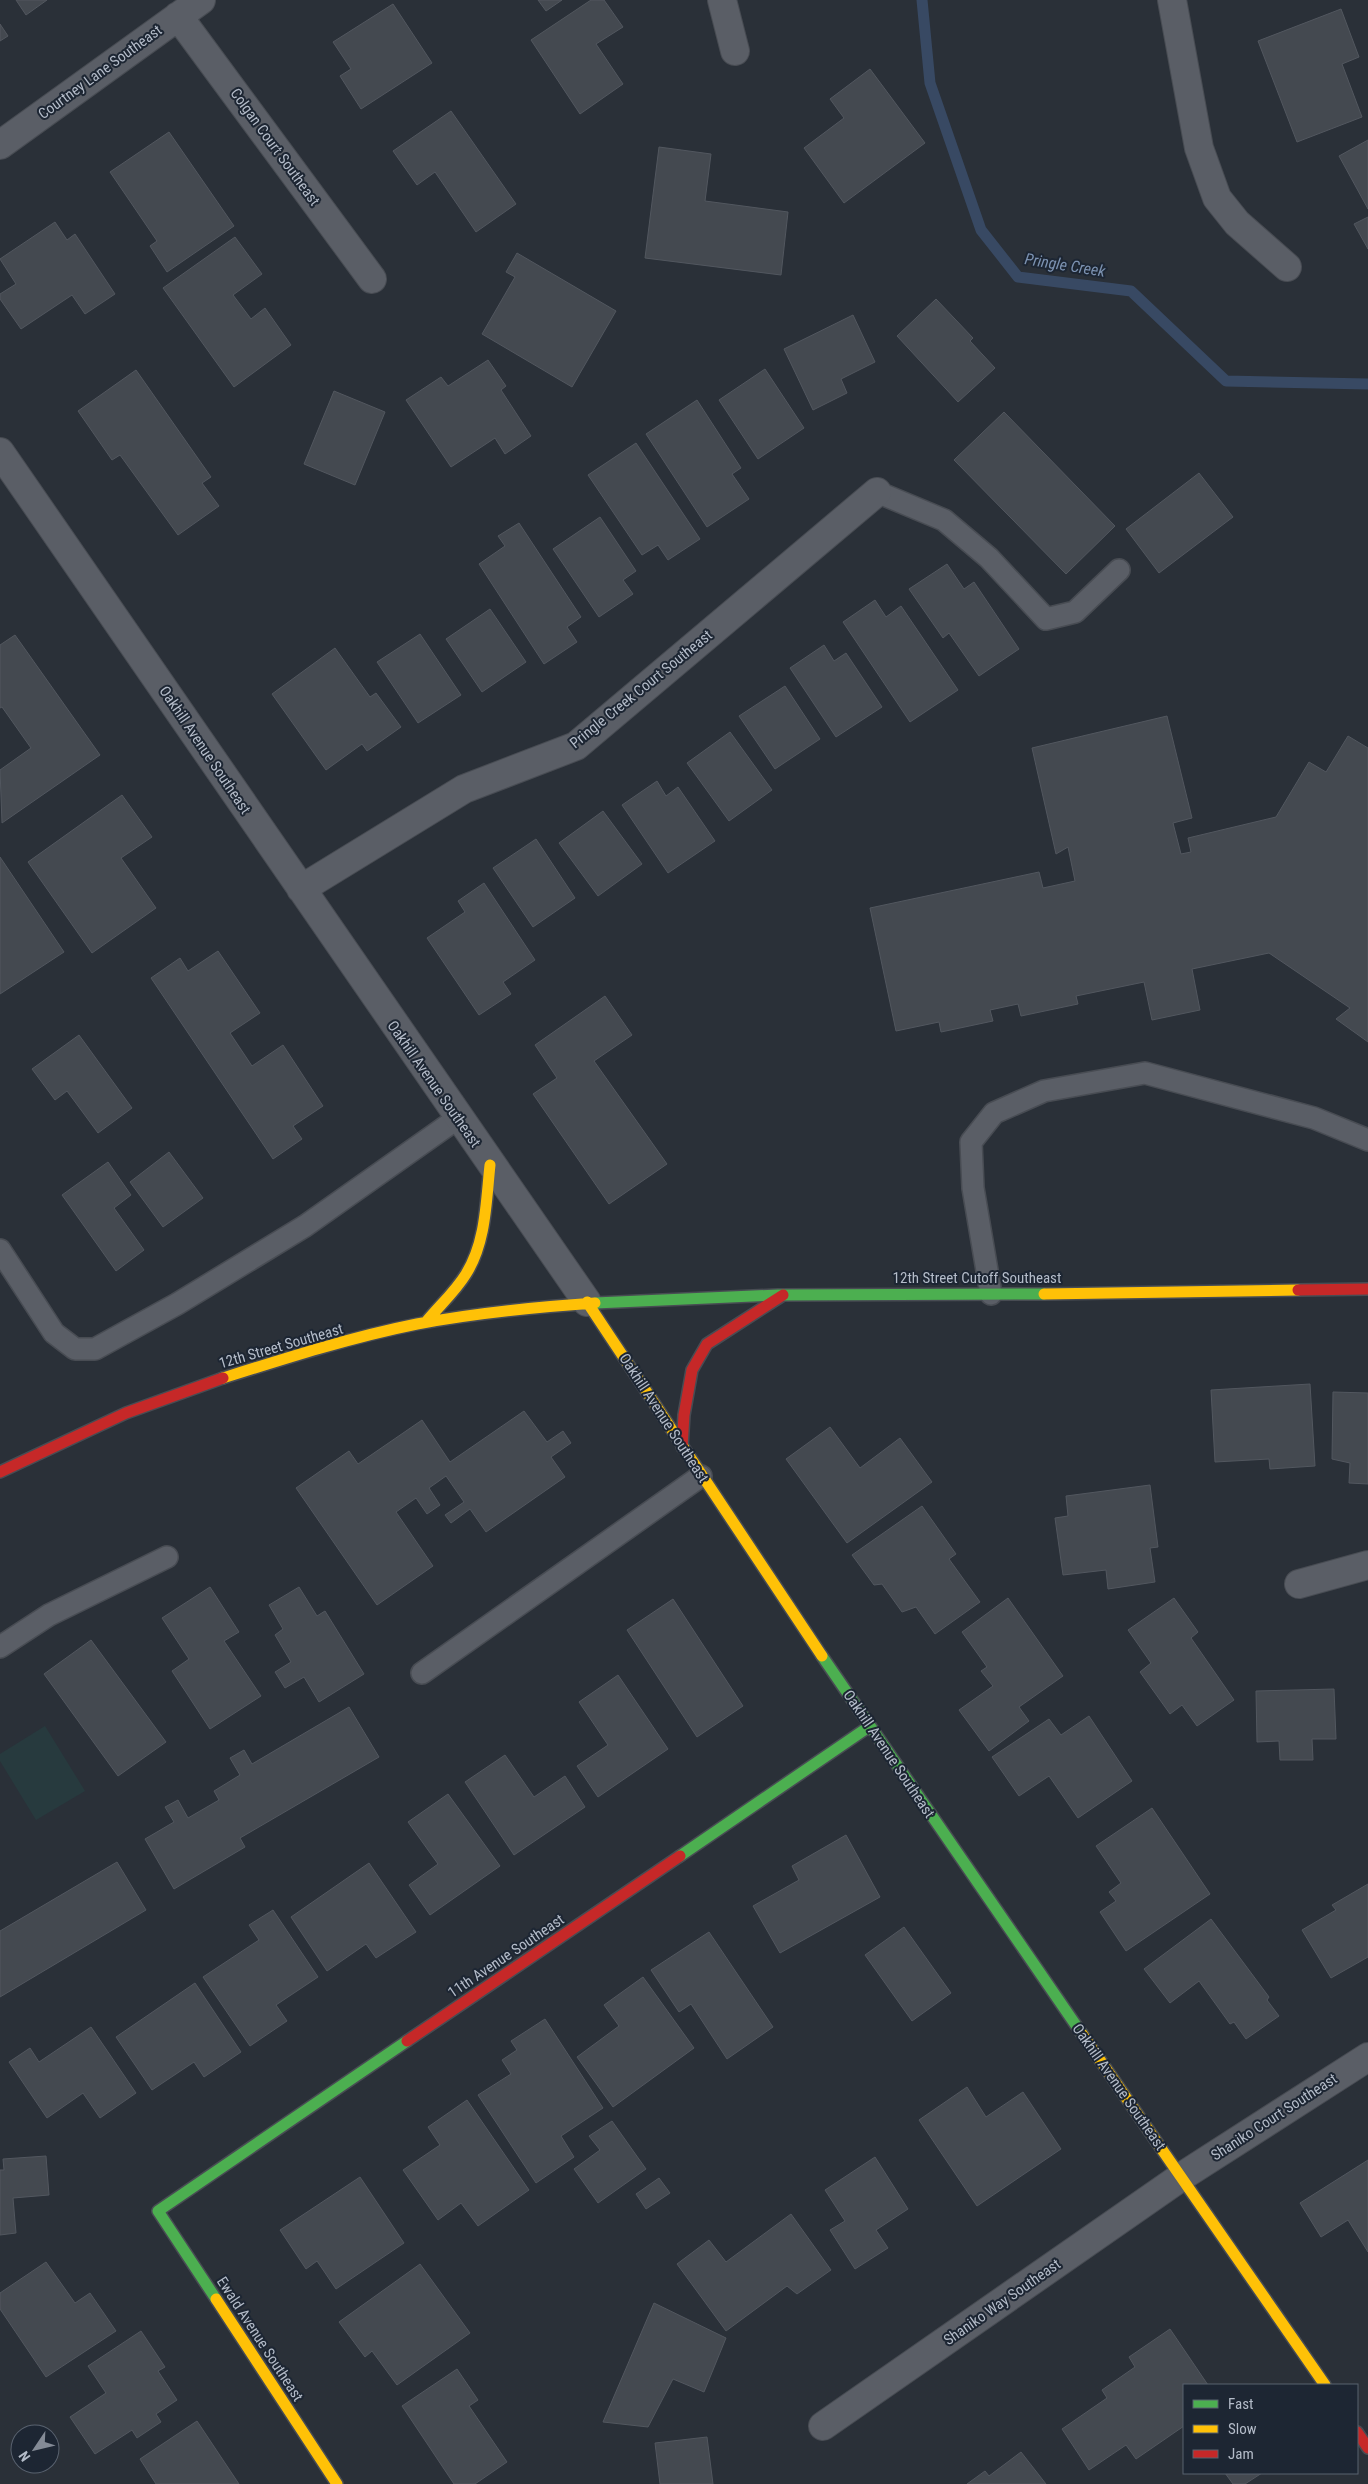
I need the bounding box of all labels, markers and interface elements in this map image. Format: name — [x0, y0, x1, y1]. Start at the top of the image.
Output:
street label: Courtney Lane Southeast — [35, 21, 165, 123]
street label: Colgan Court Southeast — [226, 85, 324, 209]
water label: Pringle Creek — [1023, 249, 1108, 281]
street label: Pringle Creek Court Southeast — [566, 626, 716, 752]
street label: Oakhill Avenue Southeast — [156, 683, 254, 817]
street label: Oakhill Avenue Southeast — [384, 1017, 484, 1151]
street label: 12th Street Cutoff Southeast — [893, 1269, 1061, 1287]
street label: 12th Street Southeast — [217, 1320, 345, 1372]
street label: Oakhill Avenue Southeast — [616, 1350, 712, 1486]
street label: Oakhill Avenue Southeast — [840, 1687, 938, 1821]
street label: 11th Avenue Southeast — [444, 1910, 568, 2002]
street label: Oakhill Avenue Southeast — [1069, 2020, 1169, 2154]
street label: Shaniko Court Southeast — [1208, 2070, 1340, 2164]
street label: Shaniko Way Southeast — [940, 2255, 1064, 2349]
street label: Ewald Avenue Southeast — [213, 2273, 307, 2405]
legend — [1183, 2384, 1358, 2474]
text: Fast — [1228, 2395, 1253, 2413]
text: Slow — [1228, 2420, 1257, 2438]
north arrow — [10, 2424, 60, 2474]
text: Jam — [1228, 2445, 1254, 2463]
text: N — [15, 2448, 33, 2465]

